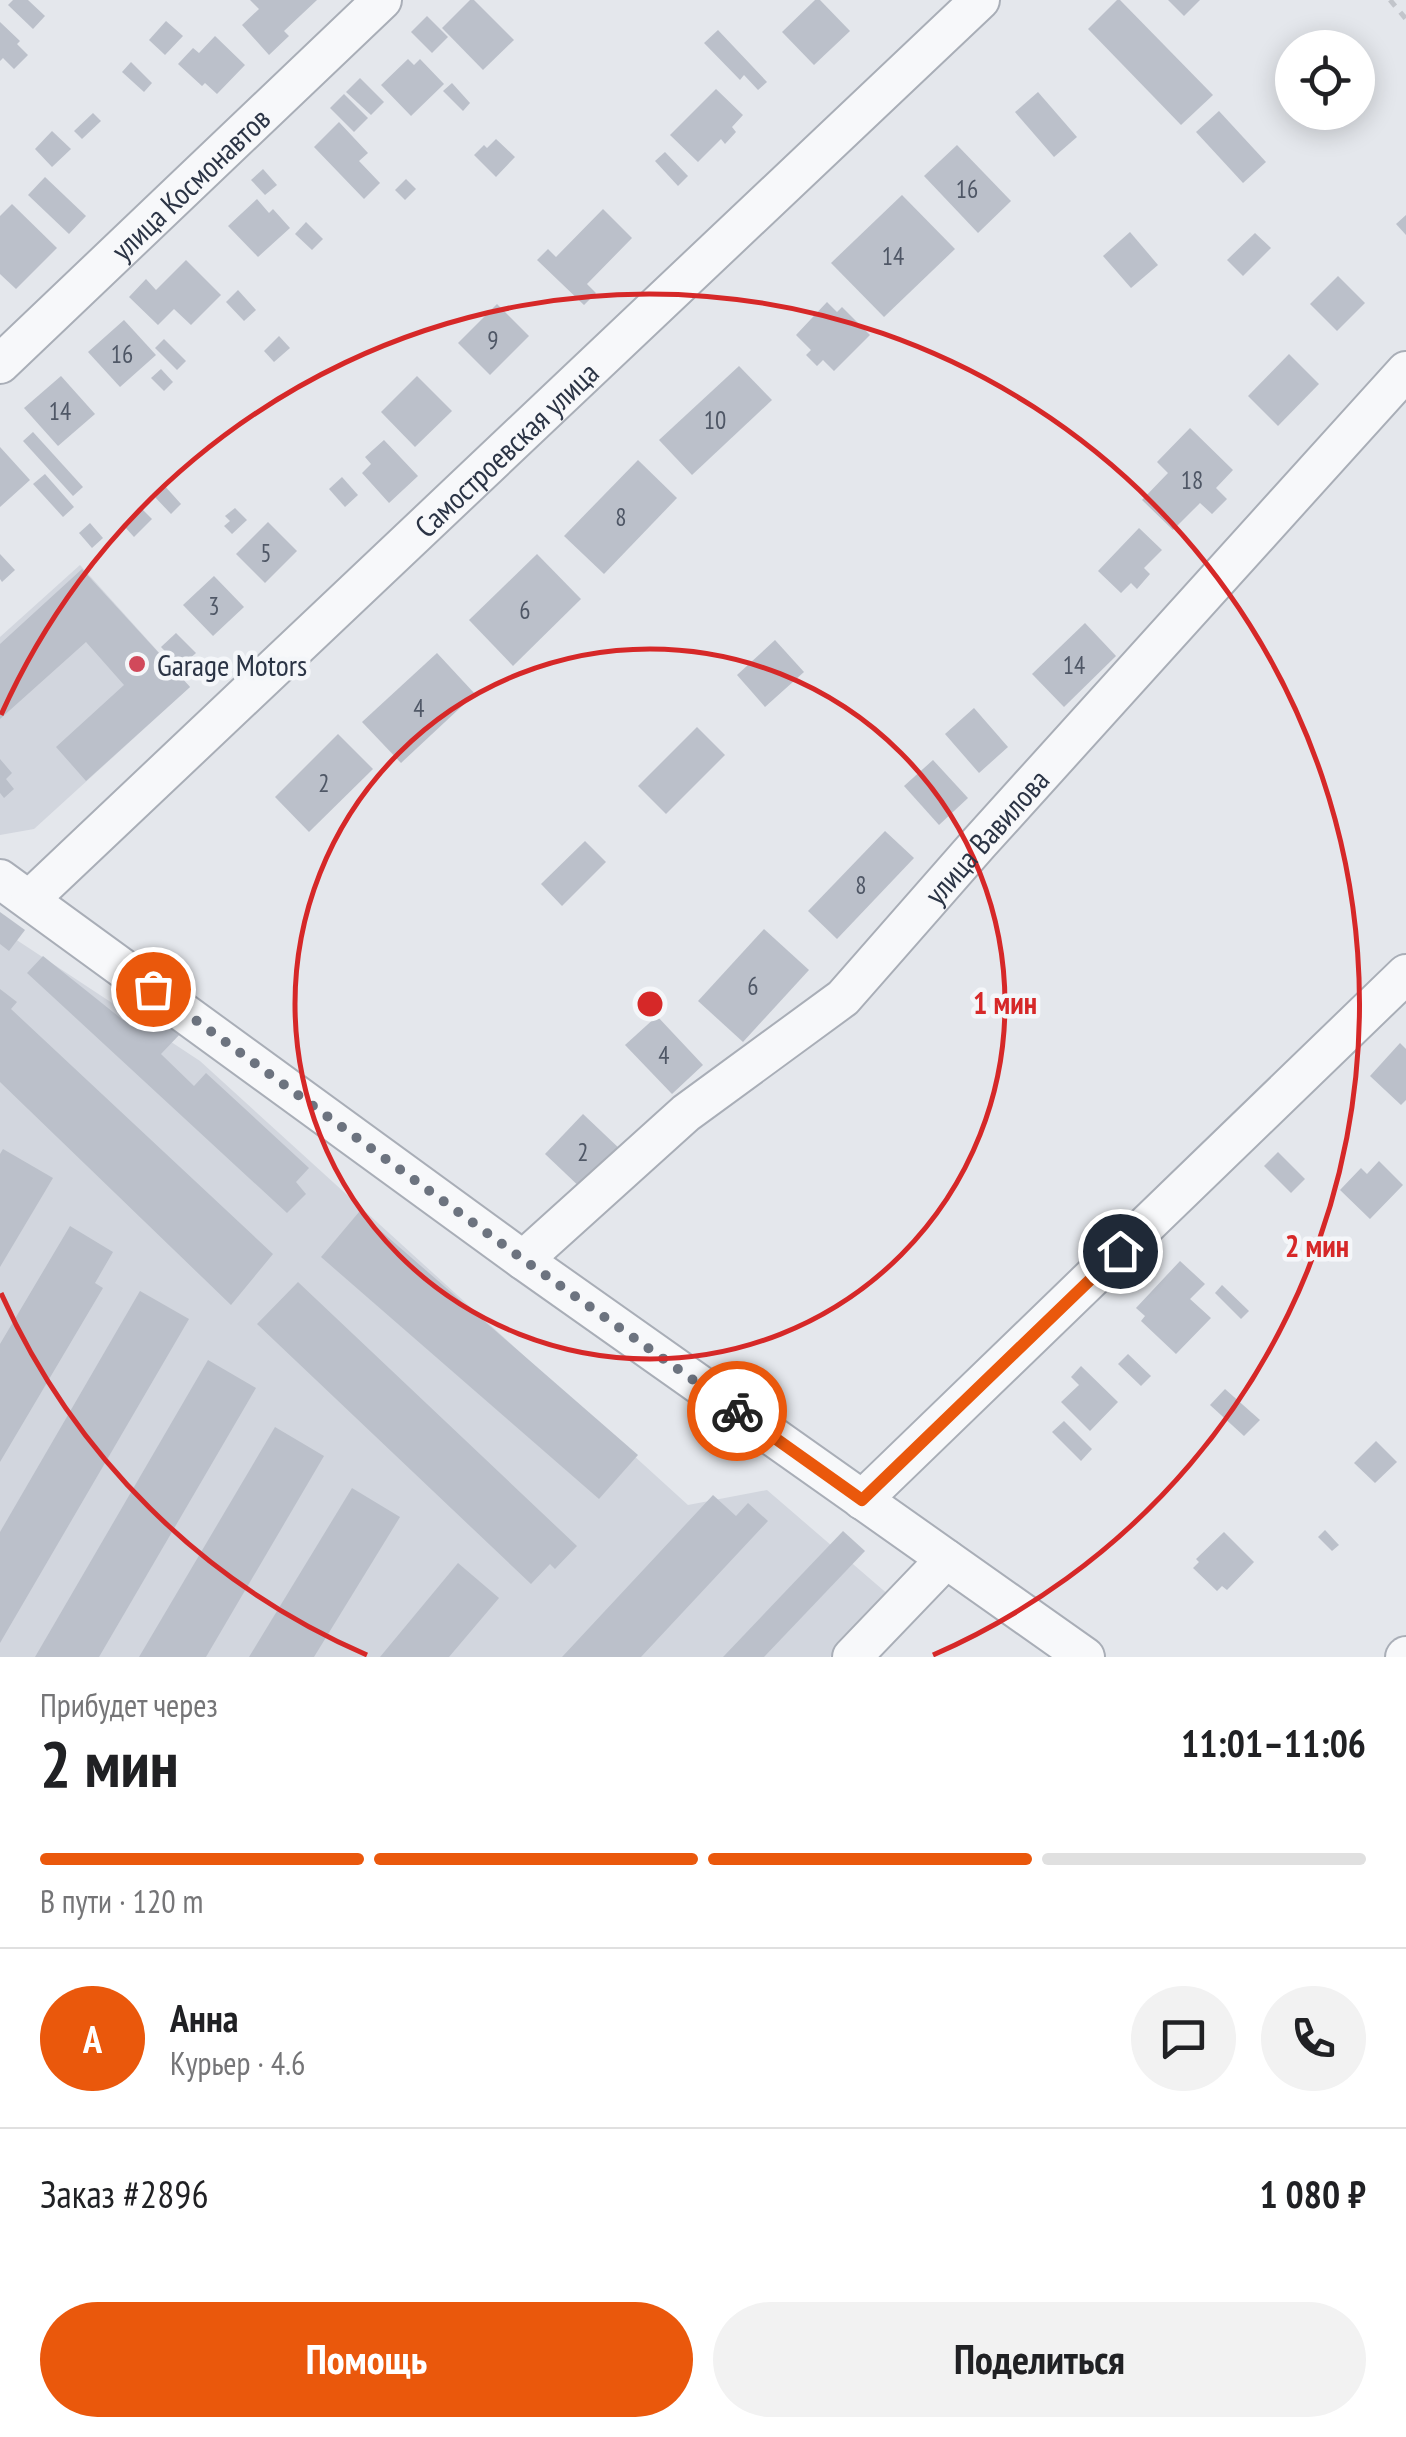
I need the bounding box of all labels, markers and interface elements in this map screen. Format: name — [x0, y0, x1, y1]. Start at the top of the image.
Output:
map controls — [1275, 30, 1375, 130]
button: locate — [1275, 30, 1375, 130]
street label: улица Космонавтов — [102, 98, 277, 268]
house number: 16 — [956, 173, 978, 205]
house number: 14 — [882, 240, 904, 272]
house number: 9 — [487, 324, 499, 356]
house number: 16 — [111, 338, 133, 370]
street label: Самостроевская улица — [406, 353, 606, 545]
house number: 14 — [49, 395, 71, 427]
house number: 10 — [704, 404, 726, 436]
house number: 18 — [1181, 464, 1203, 496]
house number: 8 — [615, 501, 627, 533]
house number: 5 — [260, 537, 272, 569]
house number: 3 — [208, 590, 220, 622]
house number: 6 — [519, 594, 531, 626]
place label: Garage Motors — [157, 645, 307, 684]
house number: 14 — [1063, 649, 1085, 681]
marker: Garage Motors — [126, 653, 148, 675]
house number: 4 — [413, 692, 425, 724]
street label: улица Вавилова — [915, 760, 1057, 912]
house number: 2 — [318, 767, 330, 799]
house number: 8 — [855, 869, 867, 901]
pin — [111, 947, 196, 1032]
icon: bag — [126, 962, 181, 1017]
house number: 6 — [747, 970, 759, 1002]
text: 1 мин — [973, 983, 1037, 1022]
centre of rings — [632, 986, 668, 1022]
house number: 4 — [658, 1039, 670, 1071]
house number: 2 — [577, 1136, 589, 1168]
pin — [1078, 1209, 1163, 1294]
icon: home — [1093, 1224, 1148, 1279]
text: 2 мин — [1285, 1226, 1349, 1265]
courier — [687, 1361, 787, 1461]
icon: bike — [710, 1384, 765, 1439]
text: Прибудет через — [40, 1684, 218, 1726]
text: 11:01–11:06 — [1181, 1718, 1366, 1767]
text: 2 мин — [40, 1721, 179, 1805]
text: В пути · 120 m — [40, 1880, 203, 1922]
button: chat — [1131, 1986, 1236, 2091]
button: phone — [1261, 1986, 1366, 2091]
text: Анна — [170, 1993, 238, 2042]
text: А — [83, 2014, 102, 2063]
text: Курьер · 4.6 — [170, 2042, 305, 2084]
text: Заказ #2896 — [40, 2169, 209, 2218]
text: 1 080 ₽ — [1260, 2169, 1366, 2218]
button: Помощь — [40, 2302, 693, 2417]
button: Поделиться — [713, 2302, 1366, 2417]

